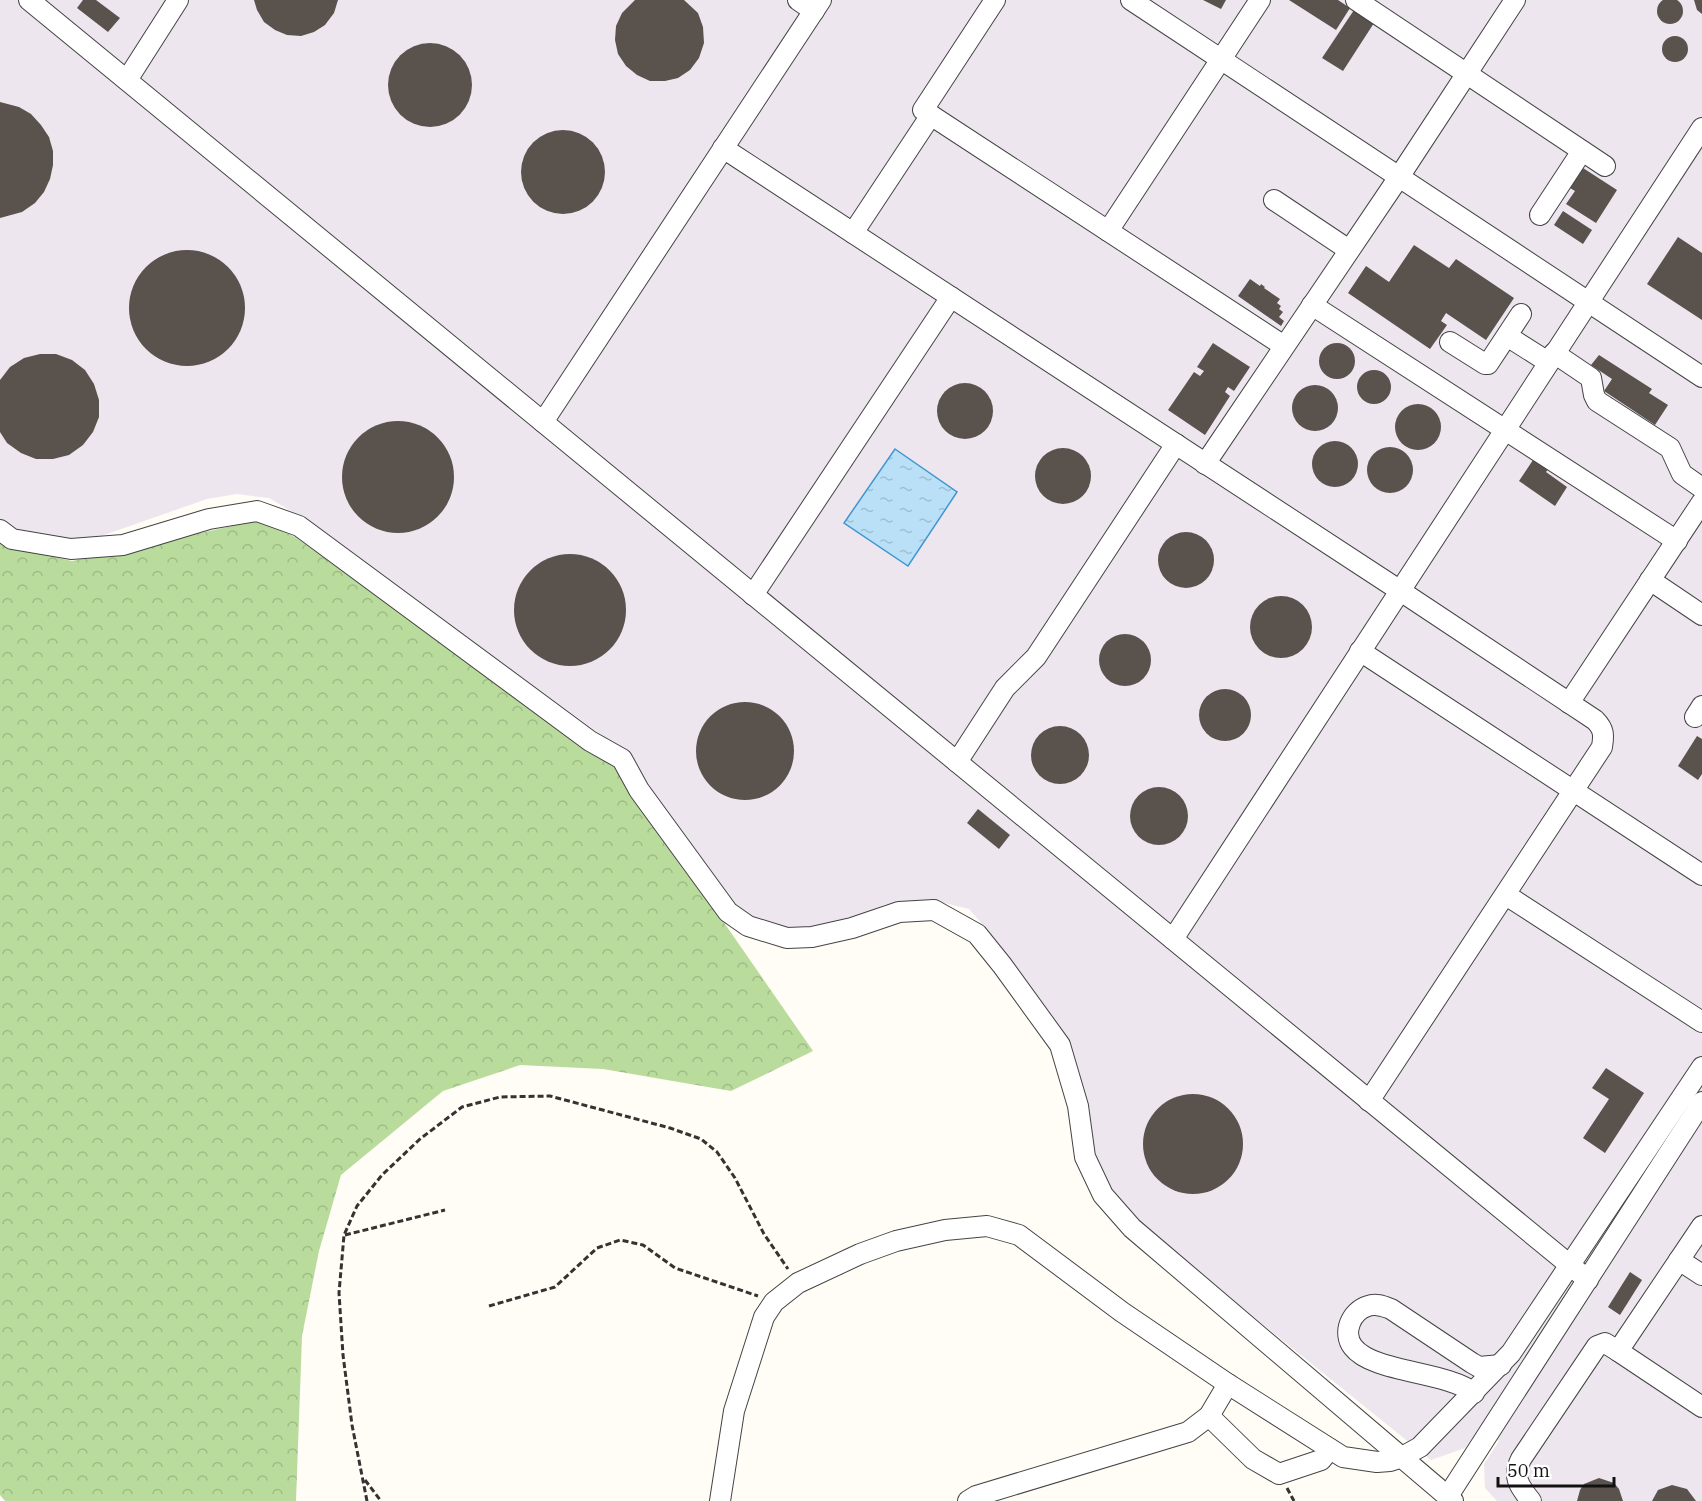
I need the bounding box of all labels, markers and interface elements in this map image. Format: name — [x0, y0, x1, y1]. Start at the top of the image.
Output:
scale bar — [1498, 1450, 1614, 1488]
text: 50 m — [1507, 1459, 1550, 1482]

